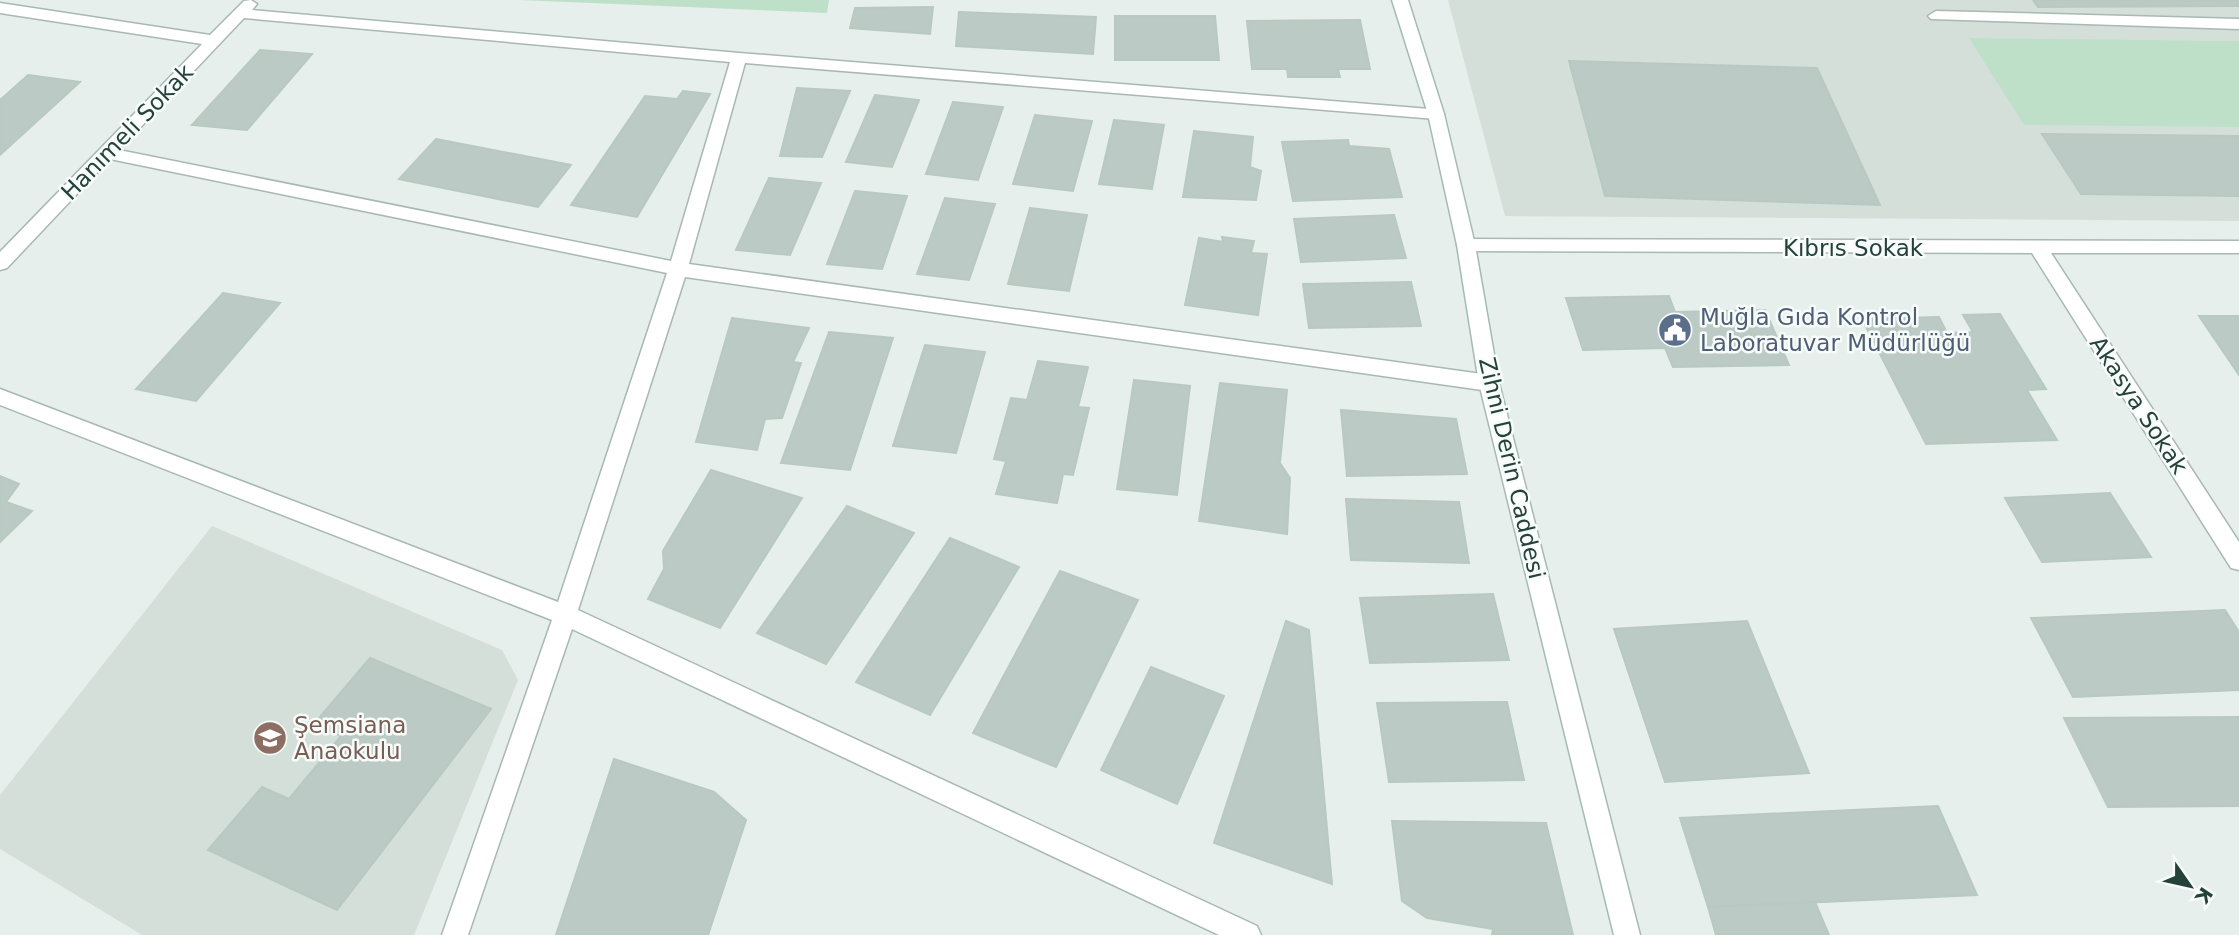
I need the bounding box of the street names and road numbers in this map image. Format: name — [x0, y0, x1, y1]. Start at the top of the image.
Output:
street label: Hanımeli Sokak — [56, 58, 199, 205]
street label: Kıbrıs Sokak — [1783, 235, 1924, 261]
street label: Akasya Sokak — [2085, 331, 2194, 479]
street label: Zihni Derin Caddesi — [1474, 355, 1550, 581]

